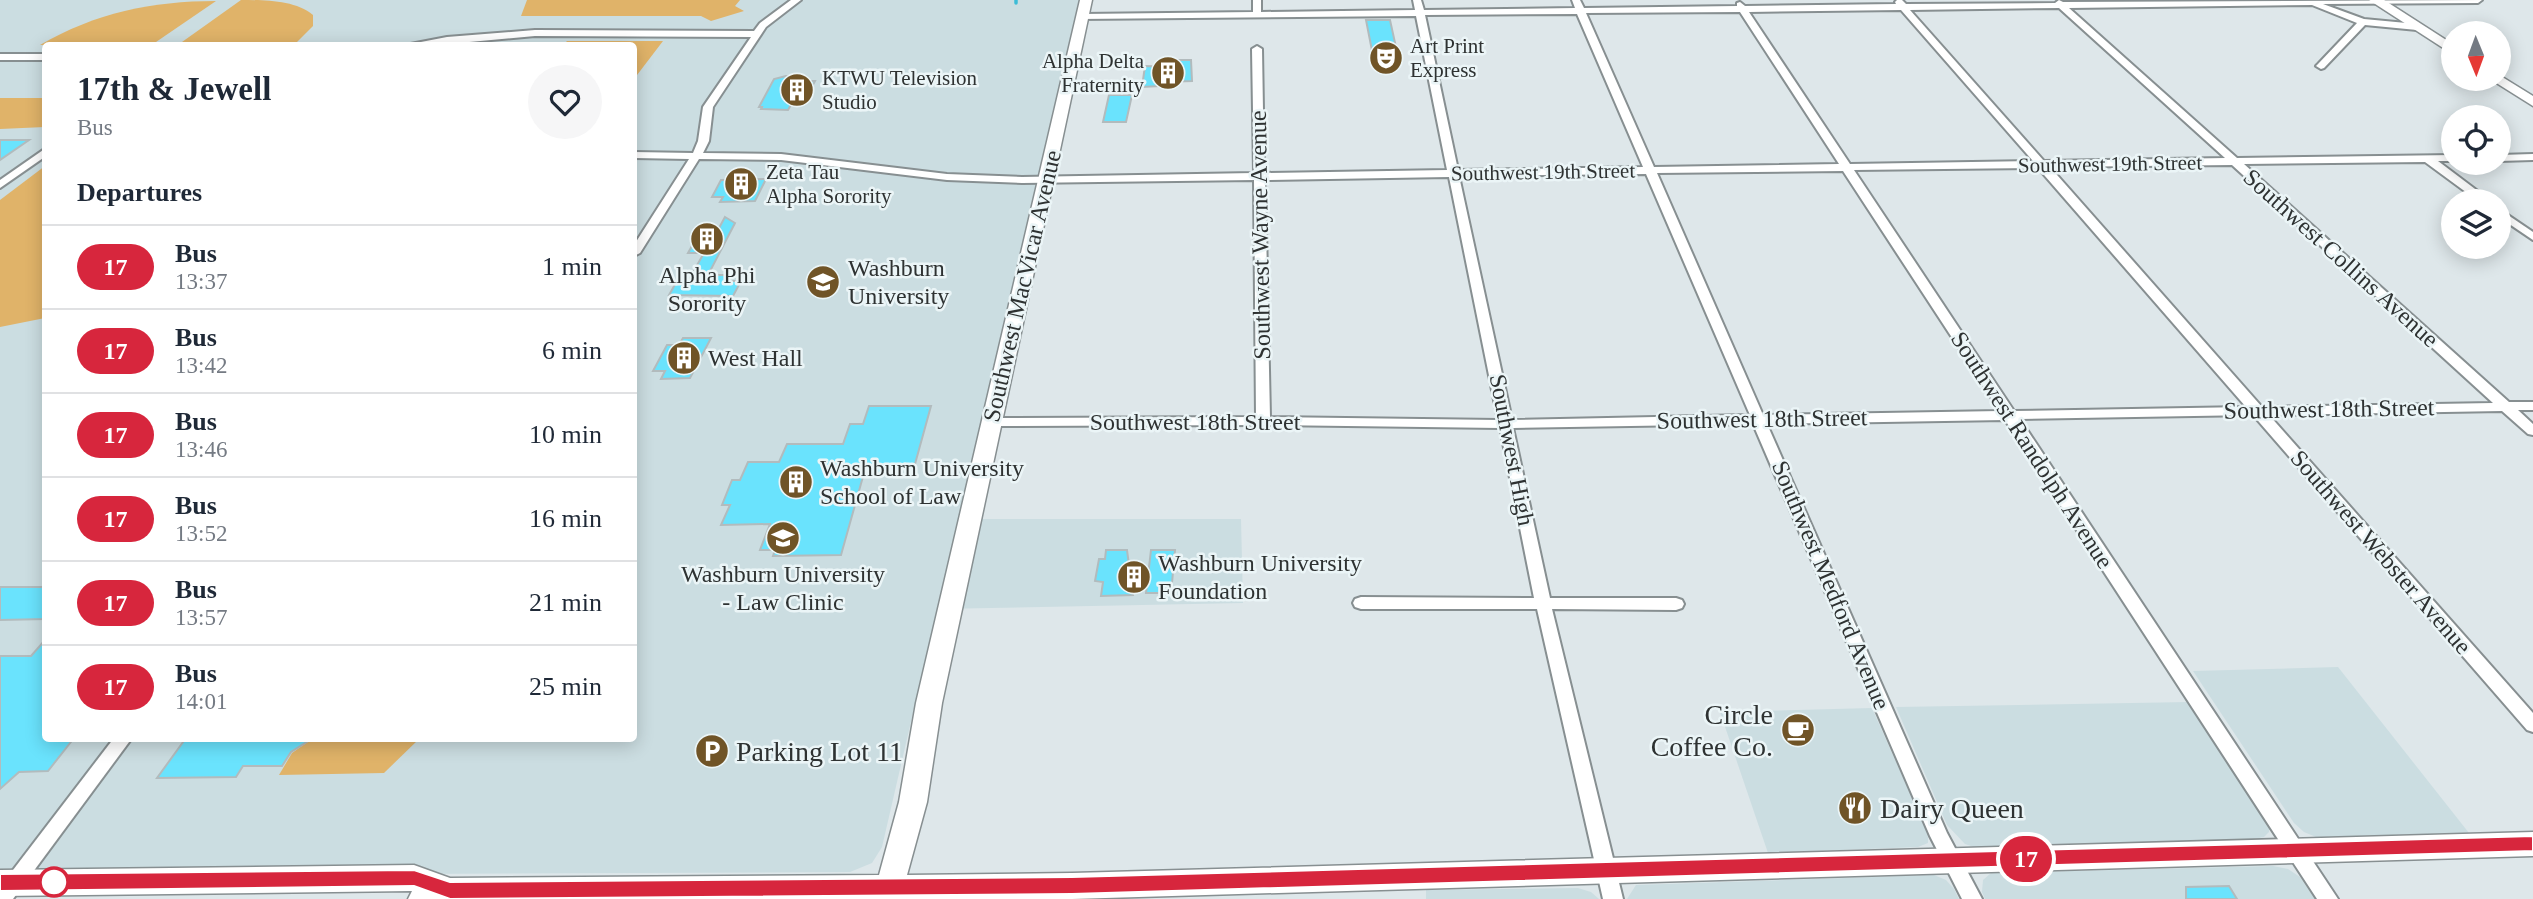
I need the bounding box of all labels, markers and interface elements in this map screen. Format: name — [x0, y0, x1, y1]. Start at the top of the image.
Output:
north arrow — [2441, 21, 2511, 91]
map controls — [2441, 21, 2511, 259]
place label: Art Print Express — [1410, 34, 1484, 82]
theatre icon: Art Print Express — [1367, 39, 1405, 77]
place label: Alpha Delta Fraternity — [1042, 49, 1145, 97]
building icon: Alpha Delta Fraternity — [1149, 54, 1187, 92]
button: heart — [528, 65, 602, 139]
place label: KTWU Television Studio — [822, 66, 978, 114]
text: 17th & Jewell — [77, 71, 271, 107]
building icon: KTWU Television Studio — [778, 71, 816, 109]
button: locate — [2441, 105, 2511, 175]
street label: Southwest Wayne Avenue — [1245, 110, 1275, 360]
text: Bus — [77, 115, 113, 140]
street label: Southwest MacVicar Avenue — [978, 148, 1066, 424]
street label: Southwest 19th Street — [2018, 150, 2203, 178]
street label: Southwest 19th Street — [1451, 158, 1636, 186]
place label: Zeta Tau Alpha Sorority — [766, 160, 892, 208]
street label: Southwest Collins Avenue — [2238, 164, 2444, 352]
building icon: Zeta Tau Alpha Sorority — [722, 165, 760, 203]
text: Departures — [77, 178, 202, 207]
button: layers — [2441, 189, 2511, 259]
building icon: Alpha Phi Sorority — [688, 220, 726, 258]
text: Bus — [175, 239, 217, 268]
text: 1 min — [542, 252, 602, 281]
text: 17 — [104, 254, 128, 280]
place label: Washburn University — [848, 255, 949, 309]
place label: Alpha Phi Sorority — [659, 262, 756, 316]
school or university icon: Washburn University — [804, 263, 842, 301]
text: 13:37 — [175, 269, 227, 294]
text: Bus — [175, 323, 217, 352]
street label: Southwest Randolph Avenue — [1946, 327, 2118, 573]
text: 6 min — [542, 336, 602, 365]
text: 17 — [104, 338, 128, 364]
building icon: West Hall — [665, 339, 703, 377]
place label: West Hall — [708, 345, 803, 371]
text: 13:42 — [175, 353, 227, 378]
street label: Southwest High — [1485, 372, 1539, 528]
street label: Southwest 18th Street — [2223, 394, 2435, 424]
street label: Southwest 18th Street — [1656, 404, 1868, 434]
text: Bus — [175, 407, 217, 436]
street label: Southwest 18th Street — [1090, 409, 1301, 435]
text: 10 min — [529, 420, 602, 449]
text: 17 — [104, 422, 128, 448]
text: 13:46 — [175, 437, 227, 462]
street label: Southwest Webster Avenue — [2286, 445, 2476, 659]
place label: Washburn University School of Law — [820, 455, 1024, 509]
street label: Southwest Medford Avenue — [1767, 457, 1895, 713]
building icon: Washburn University School of Law — [777, 463, 815, 501]
text: Bus — [175, 491, 217, 520]
text: 16 min — [529, 504, 602, 533]
text: 17 — [104, 506, 128, 532]
school or university icon: Washburn University - Law Clinic — [764, 519, 802, 557]
text: 13:52 — [175, 521, 227, 546]
place label: Washburn University Foundation — [1158, 550, 1362, 604]
building icon: Washburn University Foundation — [1115, 558, 1153, 596]
place label: Washburn University - Law Clinic — [681, 561, 885, 615]
text: Bus — [175, 575, 217, 604]
text: 21 min — [529, 588, 602, 617]
text: 17 — [104, 590, 128, 616]
text: 13:57 — [175, 605, 227, 630]
text: Bus — [175, 659, 217, 688]
text: 25 min — [529, 672, 602, 701]
text: 17 — [104, 674, 128, 700]
text: 14:01 — [175, 689, 227, 714]
place label: Circle Coffee Co. — [1651, 699, 1773, 762]
cafe icon: Circle Coffee Co. — [1779, 711, 1817, 749]
parking icon: Parking Lot 11 — [693, 732, 731, 770]
place label: Parking Lot 11 — [736, 736, 903, 767]
restaurant icon: Dairy Queen — [1836, 789, 1874, 827]
place label: Dairy Queen — [1880, 793, 2024, 824]
line badge: 17 — [1994, 836, 2058, 882]
text: 17 — [2014, 846, 2038, 872]
unlabelled marker — [39, 867, 69, 897]

